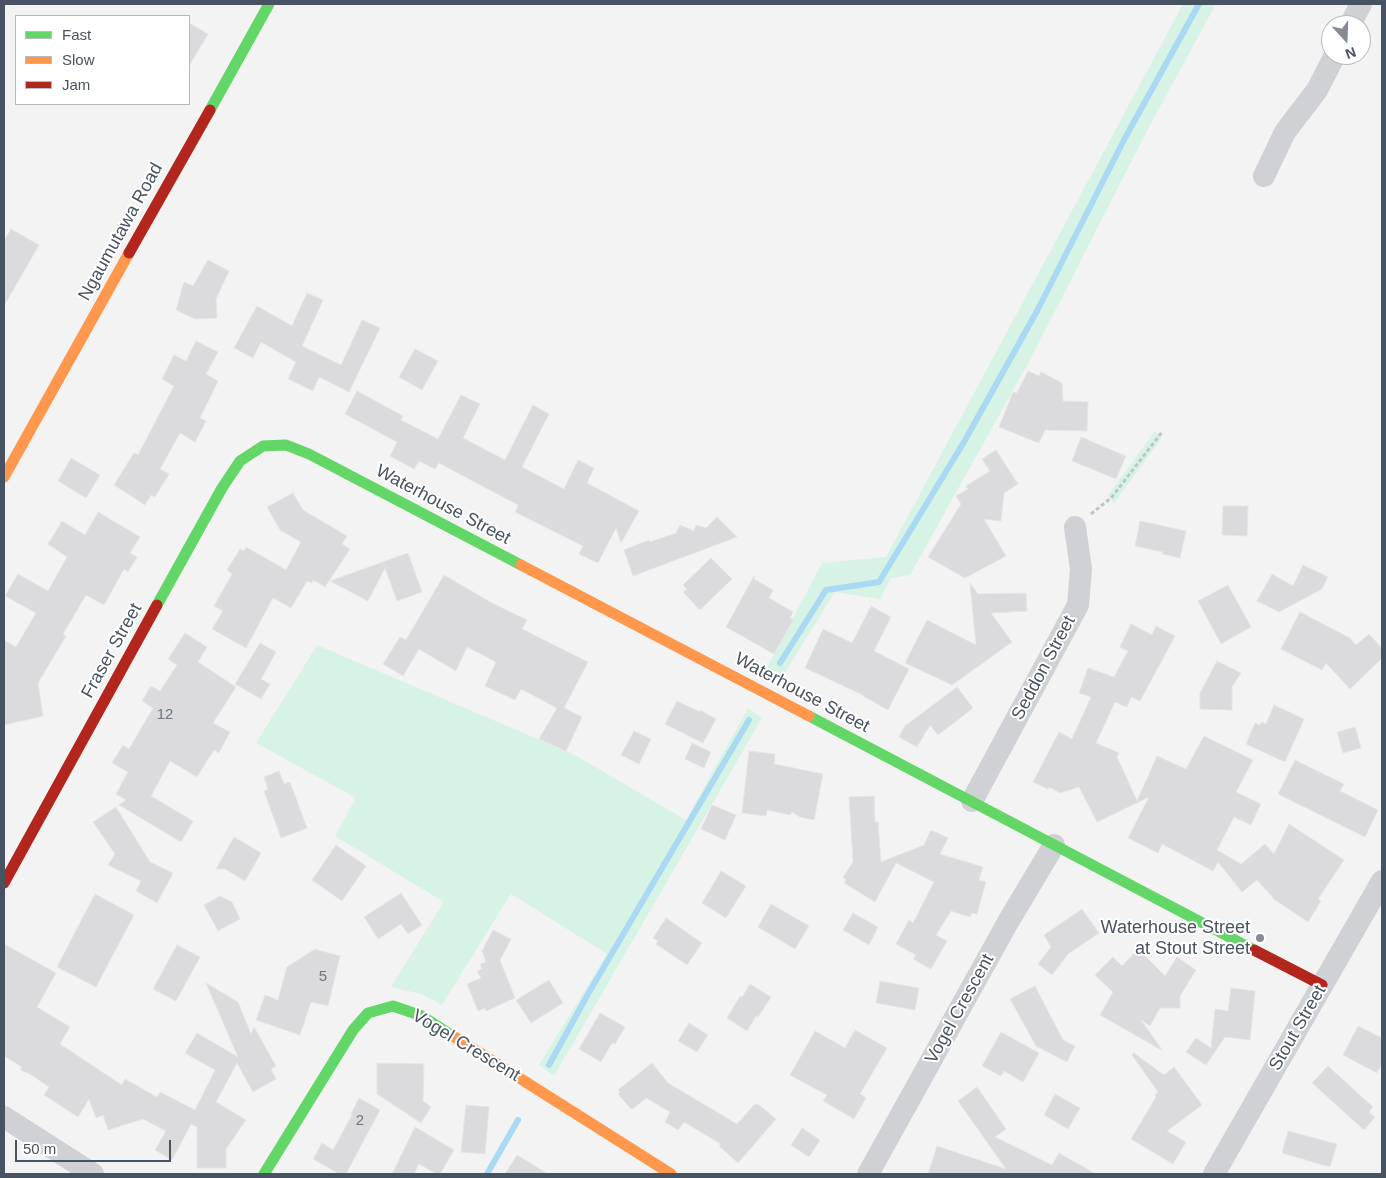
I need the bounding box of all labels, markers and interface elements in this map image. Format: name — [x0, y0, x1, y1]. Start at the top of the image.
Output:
legend — [15, 15, 190, 105]
north arrow — [1321, 15, 1371, 65]
text: Fast — [62, 26, 91, 43]
text: N — [1343, 44, 1358, 62]
text: Slow — [62, 51, 95, 68]
text: Jam — [62, 76, 90, 93]
street label: Ngaumutawa Road — [74, 159, 168, 305]
street label: Waterhouse Street — [372, 460, 514, 550]
street label: Fraser Street — [77, 600, 147, 702]
street label: Seddon Street — [1007, 612, 1081, 724]
street label: Waterhouse Street — [731, 648, 873, 738]
house number: 12 — [157, 706, 173, 724]
place label: Waterhouse Street at Stout Street — [1101, 917, 1250, 960]
marker: Waterhouse Street at Stout Street — [1254, 932, 1266, 944]
street label: Vogel Crescent — [921, 950, 999, 1068]
house number: 5 — [319, 968, 327, 986]
street label: Stout Street — [1265, 981, 1331, 1075]
street label: Vogel Crescent — [408, 1005, 524, 1087]
house number: 2 — [356, 1112, 364, 1130]
scale bar — [18, 1130, 174, 1162]
text: 50 m — [23, 1140, 56, 1157]

